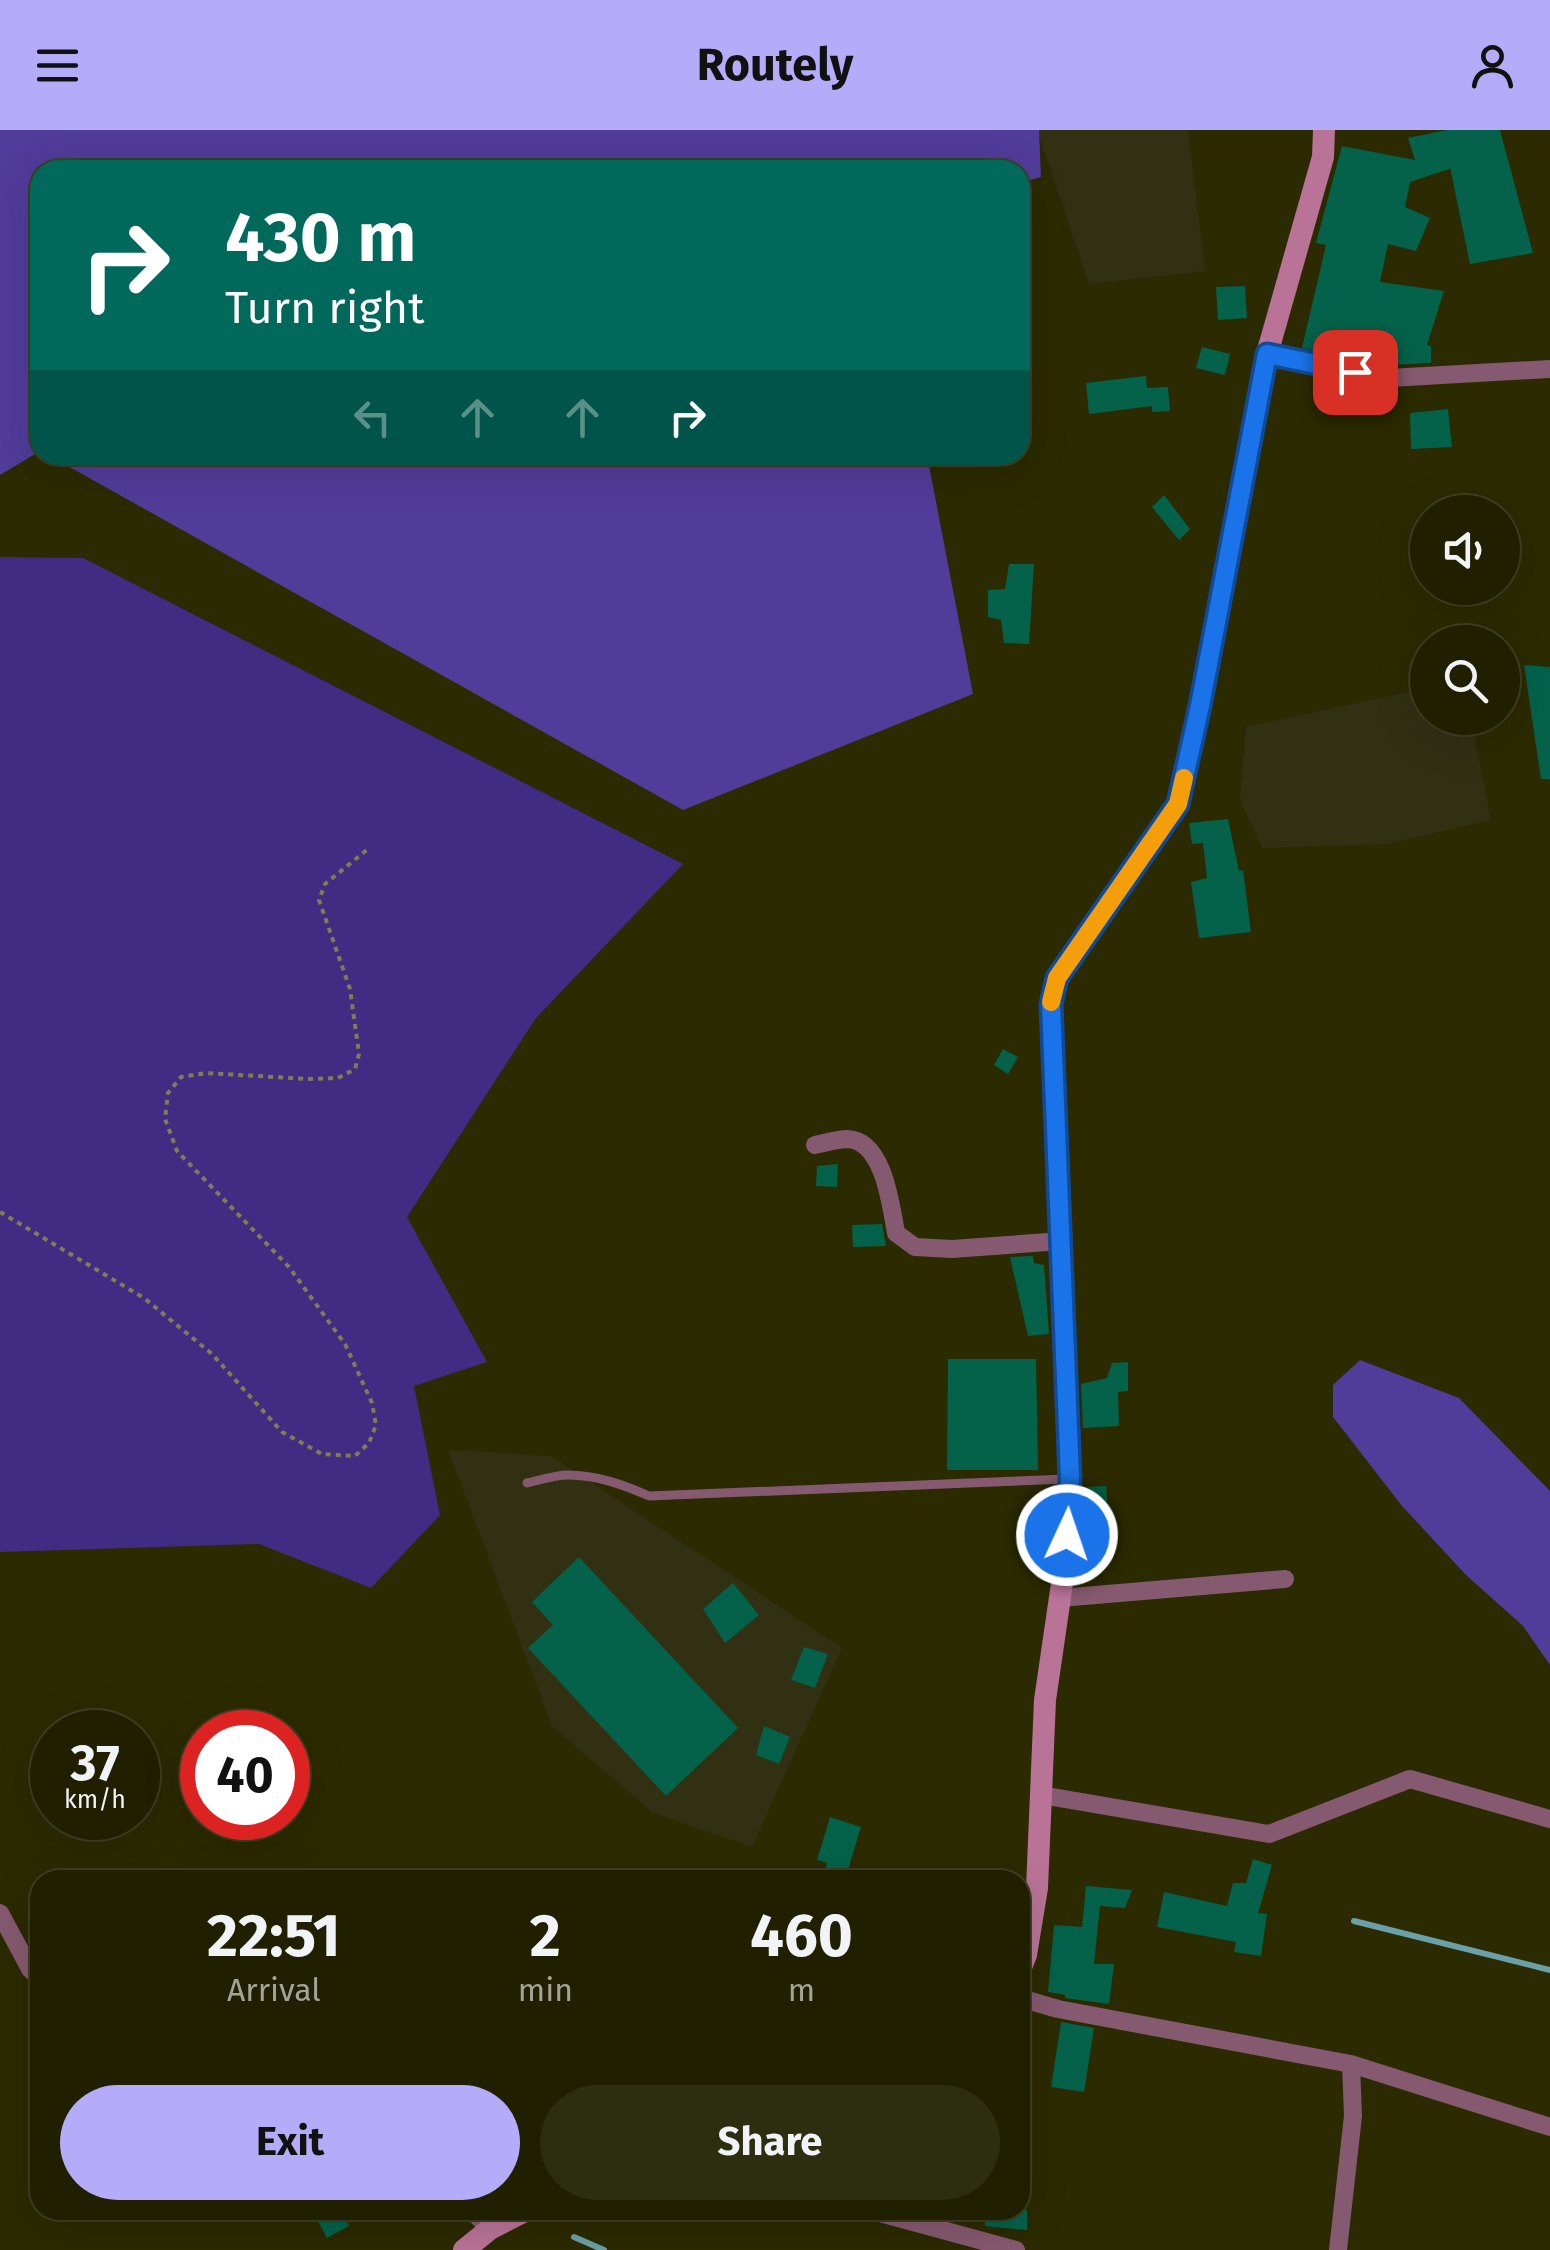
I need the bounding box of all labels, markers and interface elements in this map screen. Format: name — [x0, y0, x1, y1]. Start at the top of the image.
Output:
icon: menu — [30, 38, 85, 93]
text: Routely — [697, 38, 853, 92]
icon: person — [1465, 38, 1520, 93]
text: 430 m — [225, 196, 417, 280]
icon: right — [60, 200, 190, 330]
text: Turn right — [225, 281, 424, 335]
pin — [1313, 330, 1398, 415]
icon: arrive — [1328, 345, 1383, 400]
icon: left — [345, 390, 400, 445]
icon: ahead — [450, 390, 505, 445]
icon: ahead — [555, 390, 610, 445]
icon: right — [660, 390, 715, 445]
map controls — [1410, 495, 1520, 735]
button: sound — [1410, 495, 1520, 605]
button: search — [1410, 625, 1520, 735]
position arrow — [1015, 1483, 1119, 1587]
speed limit sign: 40 — [180, 1710, 310, 1840]
text: 37 — [70, 1733, 120, 1793]
text: km/h — [64, 1785, 126, 1815]
text: 22:51 — [207, 1900, 341, 1972]
text: 2 — [530, 1900, 561, 1972]
text: 460 — [750, 1900, 853, 1972]
text: Arrival — [227, 1971, 321, 2009]
text: min — [518, 1971, 573, 2009]
text: m — [788, 1971, 815, 2009]
button: Exit — [60, 2085, 520, 2200]
button: Share — [540, 2085, 1000, 2200]

